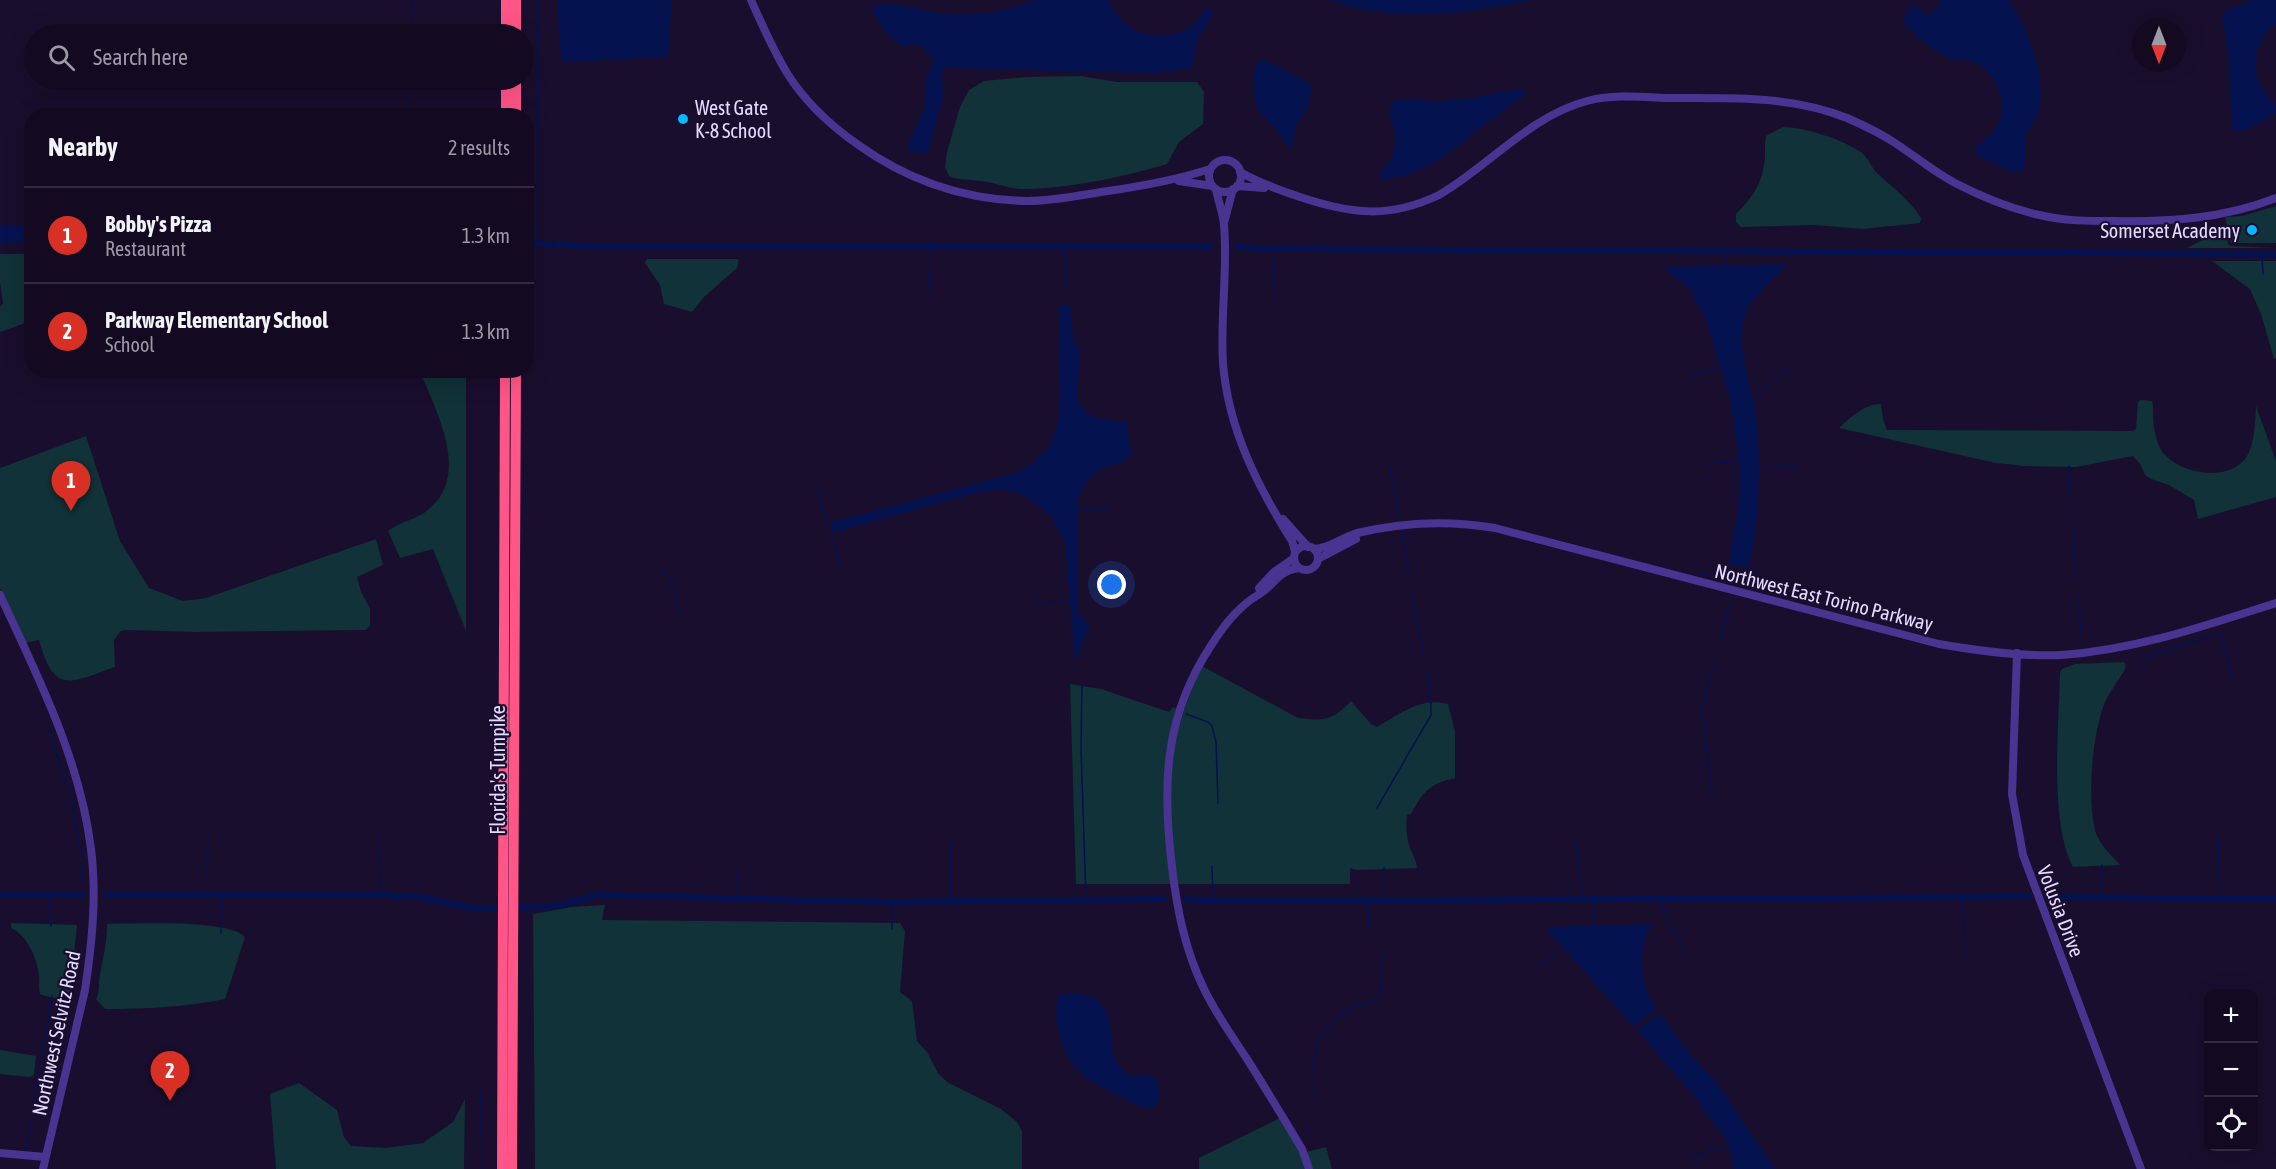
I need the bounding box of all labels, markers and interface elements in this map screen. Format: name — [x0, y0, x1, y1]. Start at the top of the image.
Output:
north arrow — [2132, 18, 2186, 72]
search box — [24, 24, 534, 90]
icon: search — [45, 41, 78, 74]
text: Search here — [93, 44, 188, 70]
place label: West Gate K-8 School — [695, 96, 772, 142]
marker: West Gate K-8 School — [676, 112, 690, 126]
text: Nearby — [48, 132, 118, 162]
text: 2 results — [448, 136, 510, 159]
text: Bobby's Pizza — [105, 211, 212, 237]
place label: Somerset Academy — [2100, 219, 2240, 242]
marker: Somerset Academy — [2245, 223, 2259, 237]
text: 1 — [63, 224, 72, 247]
text: 1.3 km — [462, 224, 510, 247]
text: Restaurant — [105, 237, 186, 260]
text: Parkway Elementary School — [105, 307, 328, 333]
text: 2 — [63, 320, 72, 343]
text: 1.3 km — [462, 320, 510, 343]
text: School — [105, 333, 155, 356]
pin: 1 — [52, 462, 90, 511]
street label: Northwest East Torino Parkway — [1712, 559, 1936, 635]
your location — [1097, 570, 1126, 599]
street label: Florida's Turnpike — [486, 705, 509, 835]
street label: Volusia Drive — [2033, 862, 2089, 960]
street label: Northwest Selvitz Road — [27, 948, 85, 1118]
map controls — [2204, 989, 2258, 1151]
button: + — [2204, 989, 2258, 1043]
button: − — [2204, 1043, 2258, 1097]
pin: 2 — [150, 1052, 190, 1101]
button: locate — [2204, 1097, 2258, 1151]

